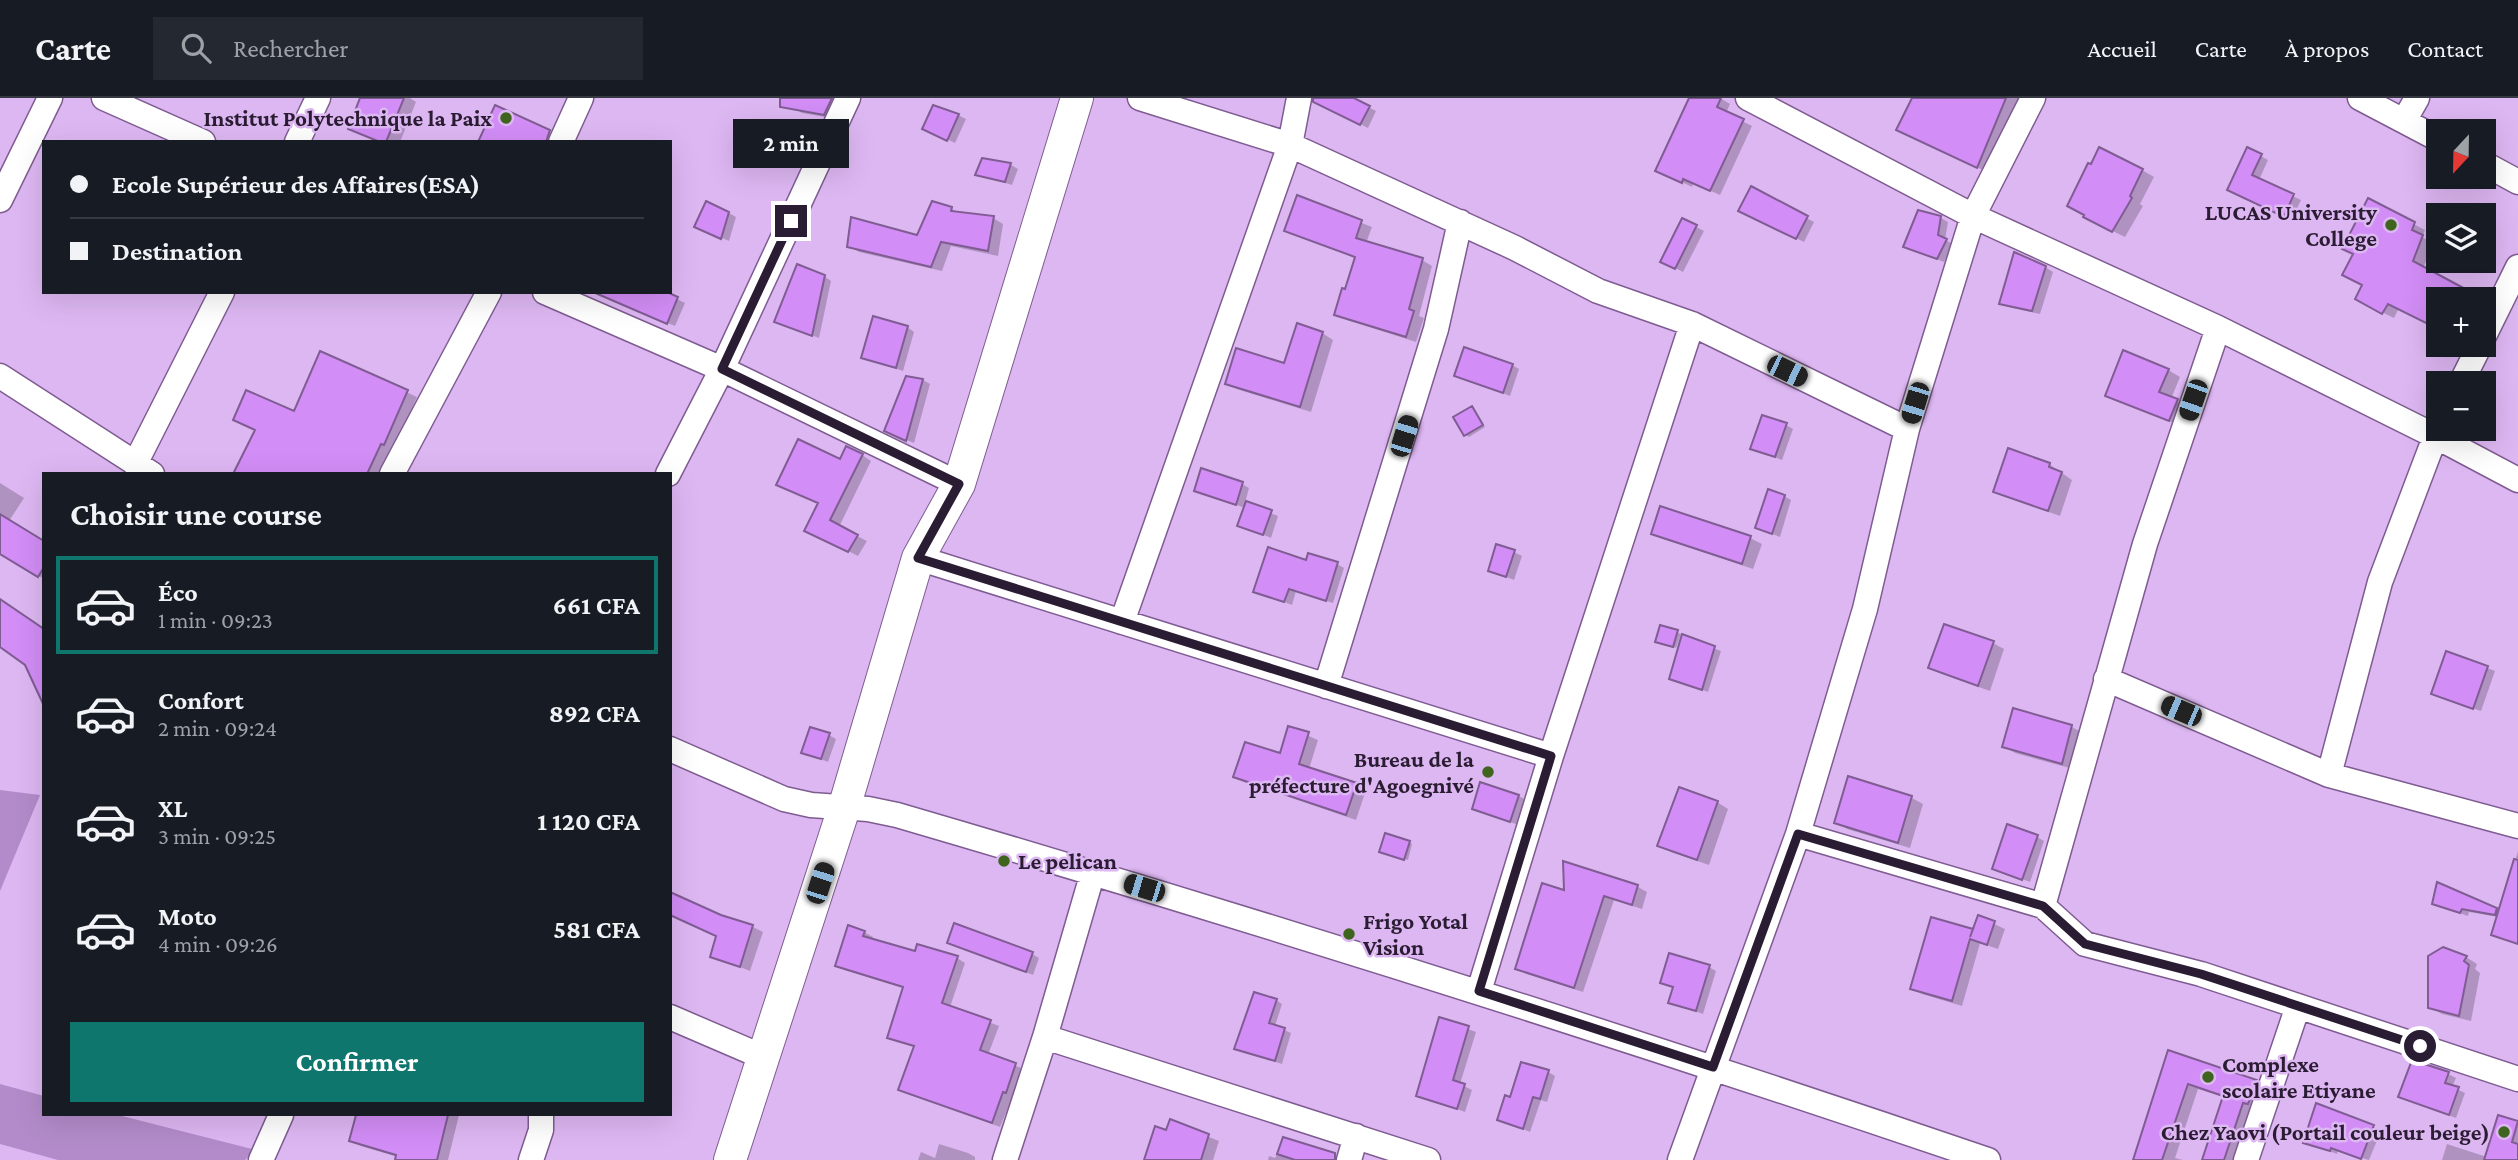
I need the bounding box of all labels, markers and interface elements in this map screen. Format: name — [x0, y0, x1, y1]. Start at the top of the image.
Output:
search box — [153, 17, 643, 80]
icon: search — [177, 29, 215, 67]
text: Carte — [35, 30, 111, 67]
text: Rechercher — [233, 34, 349, 63]
text: Accueil — [2087, 35, 2157, 62]
text: Carte — [2195, 35, 2247, 62]
text: À propos — [2285, 35, 2369, 62]
text: Contact — [2407, 35, 2483, 62]
place label: Institut Polytechnique la Paix — [203, 105, 492, 131]
marker: Institut Polytechnique la Paix — [498, 110, 514, 126]
north arrow — [2426, 119, 2496, 189]
map controls — [2426, 119, 2496, 441]
callout: 2 min — [733, 120, 849, 169]
text: 2 min — [763, 130, 819, 156]
text: Ecole Supérieur des Affaires(ESA) — [112, 170, 480, 199]
place label: LUCAS University College — [2205, 199, 2378, 251]
button: layers — [2426, 203, 2496, 273]
route end — [775, 205, 807, 237]
marker: LUCAS University College — [2383, 217, 2399, 233]
text: Destination — [112, 237, 243, 266]
button: + — [2426, 287, 2496, 357]
car — [1764, 352, 1811, 390]
button: − — [2426, 371, 2496, 441]
car — [2177, 377, 2210, 423]
car — [1899, 380, 1932, 426]
car — [1388, 413, 1421, 459]
text: Choisir une course — [70, 496, 322, 532]
icon: car — [74, 574, 137, 637]
text: Éco — [158, 578, 198, 607]
text: 661 CFA — [553, 591, 640, 620]
text: 1 min · 09:23 — [158, 607, 273, 633]
icon: car — [74, 682, 137, 745]
text: Confort — [158, 686, 244, 715]
car — [2158, 693, 2205, 729]
text: 892 CFA — [549, 699, 640, 728]
text: 2 min · 09:24 — [158, 715, 277, 741]
place label: Bureau de la préfecture d'Agoegnivé — [1249, 746, 1475, 798]
marker: Bureau de la préfecture d'Agoegnivé — [1480, 764, 1496, 780]
icon: car — [74, 790, 137, 853]
text: XL — [158, 794, 187, 823]
text: 1 120 CFA — [537, 807, 640, 836]
text: 3 min · 09:25 — [158, 823, 276, 849]
place label: Le pelican — [1018, 848, 1117, 874]
marker: Le pelican — [996, 853, 1012, 869]
car — [804, 860, 837, 906]
car — [1121, 872, 1168, 904]
icon: car — [74, 898, 137, 961]
text: Moto — [158, 902, 217, 931]
place label: Frigo Yotal Vision — [1362, 908, 1468, 960]
text: 581 CFA — [553, 915, 640, 944]
marker: Frigo Yotal Vision — [1341, 926, 1357, 942]
text: 4 min · 09:26 — [158, 931, 278, 957]
button: Confirmer — [70, 1022, 644, 1102]
route start — [2404, 1030, 2436, 1062]
place label: Complexe scolaire Etiyane — [2222, 1051, 2376, 1103]
marker: Complexe scolaire Etiyane — [2200, 1069, 2216, 1085]
place label: Chez Yaovi (Portail couleur beige) — [2161, 1119, 2490, 1146]
marker: Chez Yaovi (Portail couleur beige) — [2496, 1124, 2512, 1140]

